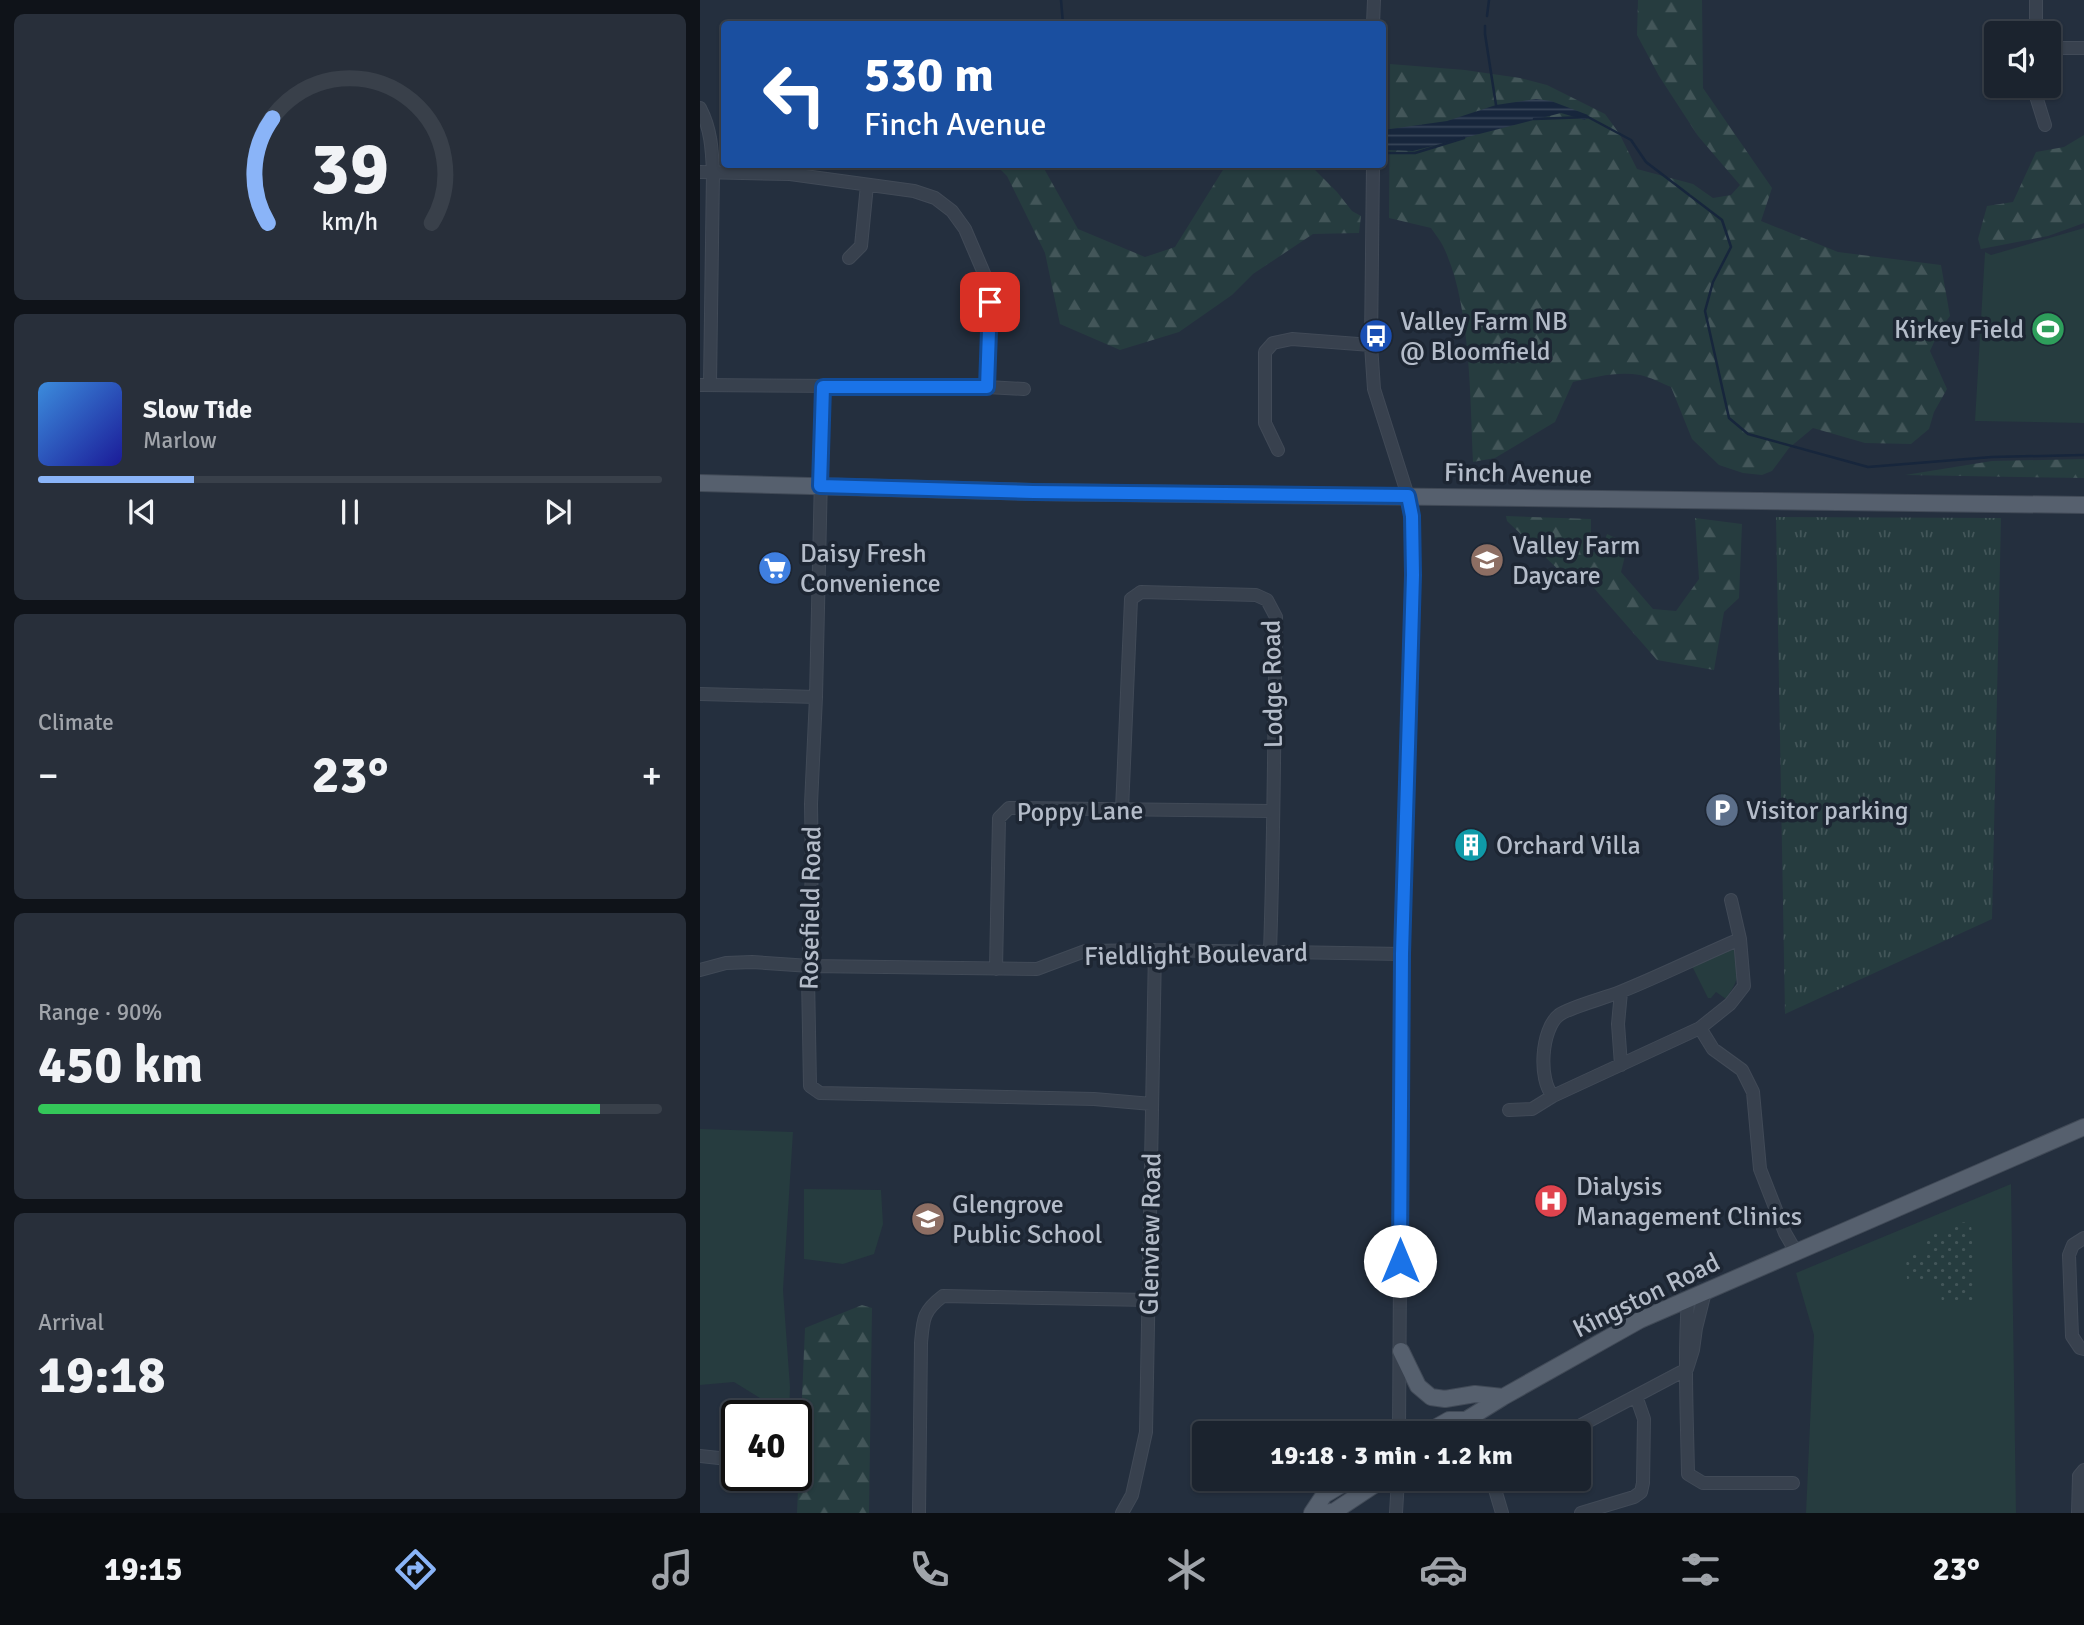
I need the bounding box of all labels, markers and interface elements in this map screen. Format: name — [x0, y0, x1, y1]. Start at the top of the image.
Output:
map controls — [1984, 21, 2061, 98]
button: sound — [1984, 21, 2061, 98]
text: 530 m — [864, 45, 994, 105]
icon: left — [749, 49, 840, 140]
text: Finch Avenue — [864, 105, 1046, 144]
text: 39 — [311, 125, 389, 214]
text: km/h — [322, 206, 378, 237]
pin — [960, 272, 1020, 332]
icon: arrive — [971, 283, 1009, 321]
place label: Valley Farm NB @ Bloomfield — [1400, 306, 1568, 368]
sports icon: Kirkey Field — [2029, 310, 2067, 348]
place label: Kirkey Field — [1894, 314, 2024, 346]
bus stop icon: Valley Farm NB @ Bloomfield — [1357, 317, 1395, 355]
text: Slow Tide — [143, 394, 252, 426]
text: Marlow — [143, 426, 217, 455]
street label: Finch Avenue — [1444, 457, 1592, 491]
icon: previous — [123, 493, 161, 531]
icon: pause — [331, 493, 369, 531]
icon: next — [539, 493, 577, 531]
place label: Valley Farm Daycare — [1512, 530, 1641, 592]
place label: Daisy Fresh Convenience — [800, 538, 941, 600]
school or university icon: Valley Farm Daycare — [1468, 541, 1506, 579]
supermarket icon: Daisy Fresh Convenience — [756, 549, 794, 587]
street label: Lodge Road — [1256, 620, 1290, 748]
text: Climate — [38, 708, 114, 737]
text: 23° — [312, 743, 388, 807]
text: − — [38, 752, 59, 799]
text: + — [641, 752, 662, 799]
parking icon: Visitor parking — [1703, 791, 1741, 829]
street label: Poppy Lane — [1016, 795, 1144, 829]
place label: Visitor parking — [1746, 795, 1908, 827]
street label: Rosefield Road — [794, 826, 828, 990]
building icon: Orchard Villa — [1452, 826, 1490, 864]
place label: Orchard Villa — [1496, 830, 1641, 862]
street label: Fieldlight Boulevard — [1084, 937, 1308, 973]
text: Range · 90% — [38, 998, 162, 1027]
text: 450 km — [38, 1033, 203, 1097]
street label: Glenview Road — [1134, 1153, 1168, 1315]
place label: Dialysis Management Clinics — [1576, 1171, 1802, 1233]
hospital icon: Dialysis Management Clinics — [1532, 1182, 1570, 1220]
place label: Glengrove Public School — [952, 1189, 1102, 1251]
school or university icon: Glengrove Public School — [909, 1200, 947, 1238]
position arrow — [1363, 1224, 1437, 1298]
street label: Kingston Road — [1568, 1246, 1725, 1345]
text: Arrival — [38, 1308, 104, 1337]
text: 19:18 — [38, 1343, 166, 1407]
speed limit sign: 40 — [721, 1400, 812, 1491]
text: 19:18 · 3 min · 1.2 km — [1270, 1440, 1513, 1472]
icon: directions — [391, 1545, 440, 1594]
icon: music — [648, 1545, 697, 1594]
icon: phone — [905, 1545, 954, 1594]
icon: climate — [1162, 1545, 1211, 1594]
icon: car — [1419, 1545, 1468, 1594]
icon: filters — [1676, 1545, 1725, 1594]
text: 19:15 — [104, 1550, 183, 1589]
text: 23° — [1933, 1550, 1980, 1589]

